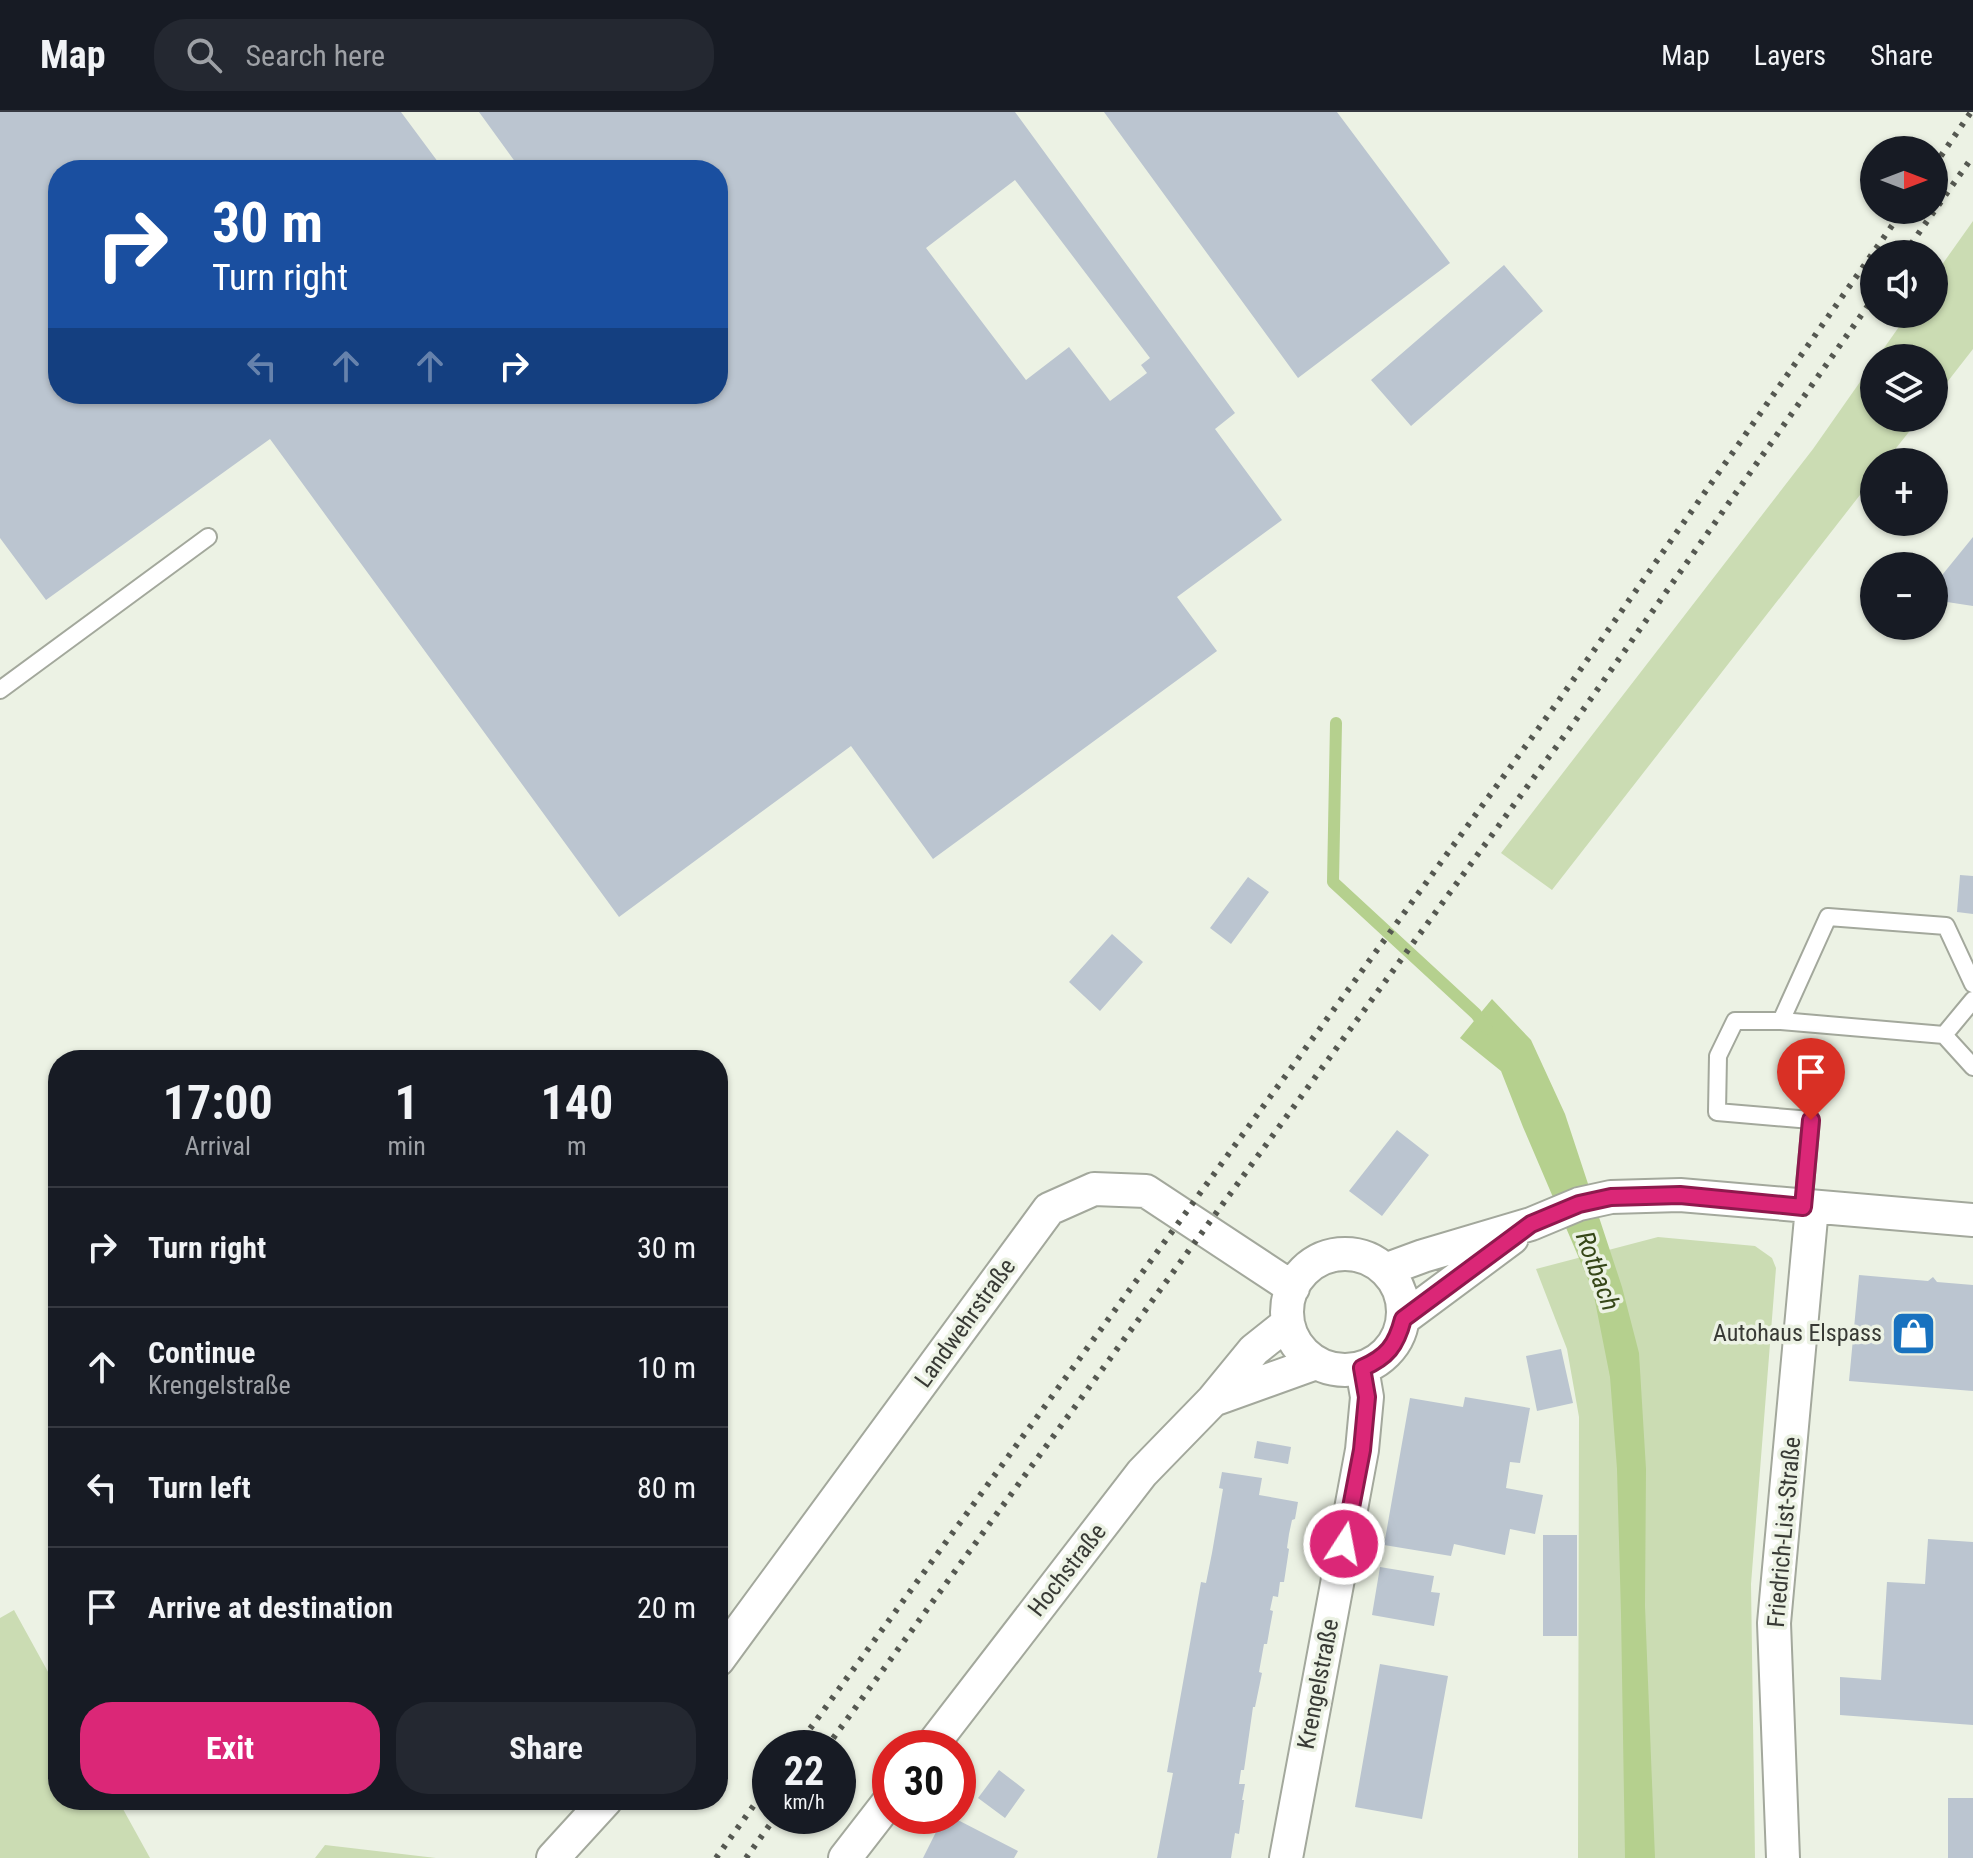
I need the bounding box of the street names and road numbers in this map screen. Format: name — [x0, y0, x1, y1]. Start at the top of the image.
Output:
street label: Landwehrstraße — [909, 1253, 1021, 1393]
street label: Friedrich-List-Straße — [1762, 1436, 1806, 1628]
street label: Hochstraße — [1022, 1518, 1112, 1622]
street label: Krengelstraße — [1292, 1617, 1344, 1751]

